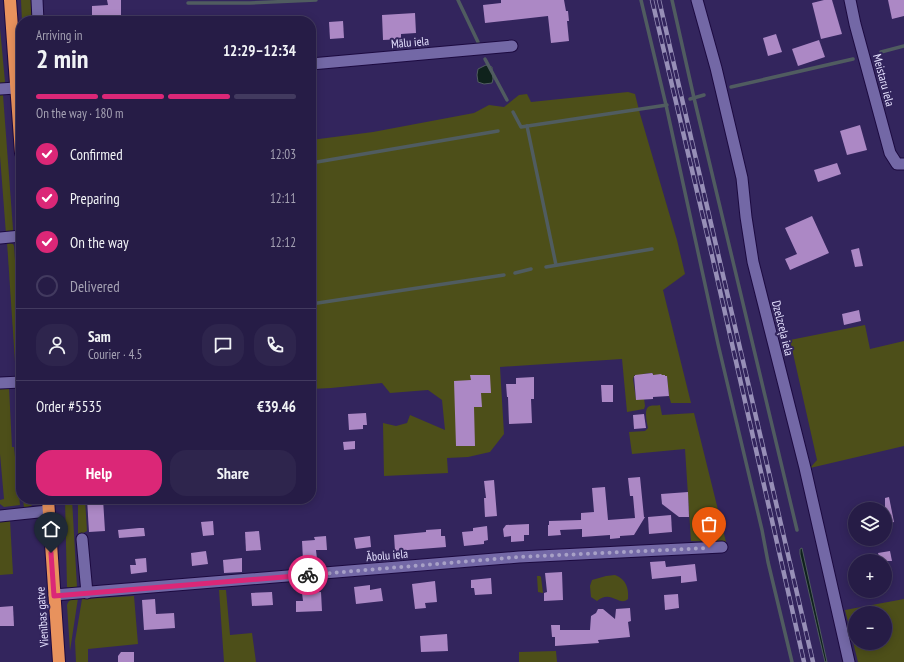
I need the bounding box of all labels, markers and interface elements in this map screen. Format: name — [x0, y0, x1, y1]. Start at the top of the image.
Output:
text: Arriving in — [36, 27, 83, 44]
street label: Mālu iela — [390, 33, 430, 51]
text: 12:29–12:34 — [223, 41, 296, 60]
text: 2 min — [36, 42, 89, 75]
street label: Meistaru iela — [870, 52, 898, 108]
text: On the way · 180 m — [36, 105, 123, 122]
icon: check — [36, 143, 58, 165]
text: Confirmed — [70, 145, 123, 164]
text: 12:03 — [270, 146, 296, 163]
icon: check — [36, 187, 58, 209]
text: Preparing — [70, 189, 120, 208]
text: 12:11 — [270, 190, 296, 207]
icon: check — [36, 231, 58, 253]
text: On the way — [70, 233, 129, 252]
text: 12:12 — [270, 234, 296, 251]
text: Delivered — [70, 277, 120, 296]
street label: Dzelzceļa iela — [769, 299, 797, 357]
button: person — [36, 324, 78, 366]
button: chat — [202, 324, 244, 366]
button: phone — [254, 324, 296, 366]
text: Sam — [88, 327, 111, 346]
text: Courier · 4.5 — [88, 346, 142, 363]
text: Order #5535 — [36, 397, 102, 416]
text: €39.46 — [257, 397, 296, 416]
button: Help — [36, 450, 162, 496]
button: Share — [170, 450, 296, 496]
map controls — [848, 502, 892, 650]
button: layers — [848, 502, 892, 546]
pin — [692, 507, 726, 548]
pin — [34, 512, 68, 553]
icon: bag — [698, 513, 720, 535]
icon: home — [40, 518, 62, 540]
street label: Ābolu iela — [366, 546, 409, 564]
button: + — [848, 554, 892, 598]
courier — [288, 555, 328, 595]
icon: bike — [297, 564, 319, 586]
street label: Vienības gatve — [32, 586, 52, 649]
button: − — [848, 606, 892, 650]

